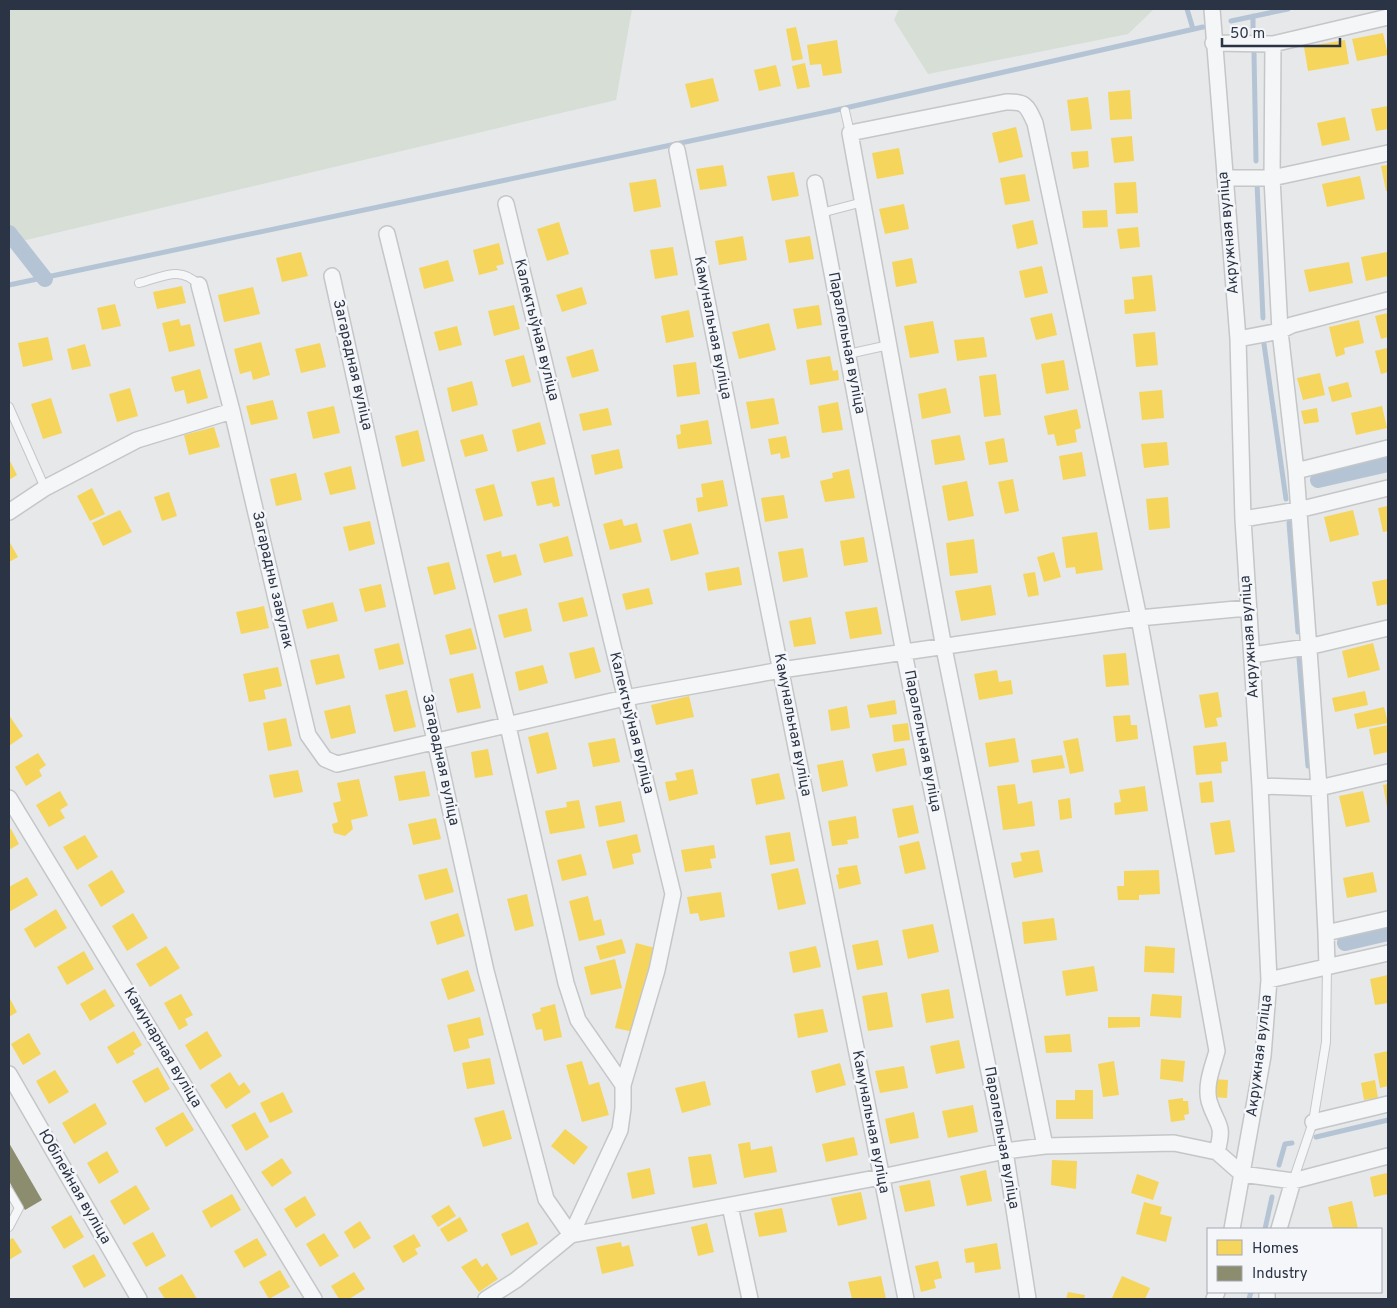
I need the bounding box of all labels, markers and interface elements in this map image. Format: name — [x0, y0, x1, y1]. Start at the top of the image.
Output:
scale bar — [1222, 15, 1340, 47]
text: 50 m — [1230, 25, 1265, 44]
street label: Акружная вуліца — [1214, 171, 1244, 295]
street label: Камунальная вуліца — [689, 255, 735, 401]
street label: Калектыўная вуліца — [509, 257, 563, 403]
street label: Паралельная вуліца — [823, 270, 869, 416]
street label: Загарадная вуліца — [328, 298, 376, 432]
street label: Загарадны завулак — [247, 509, 297, 651]
street label: Акружная вуліца — [1236, 575, 1264, 699]
street label: Калектыўная вуліца — [604, 650, 658, 796]
street label: Камунальная вуліца — [769, 652, 815, 798]
street label: Паралельная вуліца — [899, 668, 945, 814]
street label: Загарадная вуліца — [417, 693, 463, 827]
street label: Камунарная вуліца — [119, 984, 205, 1112]
street label: Акружная вуліца — [1243, 994, 1277, 1118]
street label: Камунальная вуліца — [847, 1049, 893, 1195]
street label: Паралельная вуліца — [979, 1065, 1023, 1211]
street label: Юбілейная вуліца — [33, 1126, 115, 1248]
legend — [1207, 1228, 1382, 1293]
text: Homes — [1252, 1240, 1299, 1259]
text: Industry — [1252, 1265, 1308, 1284]

